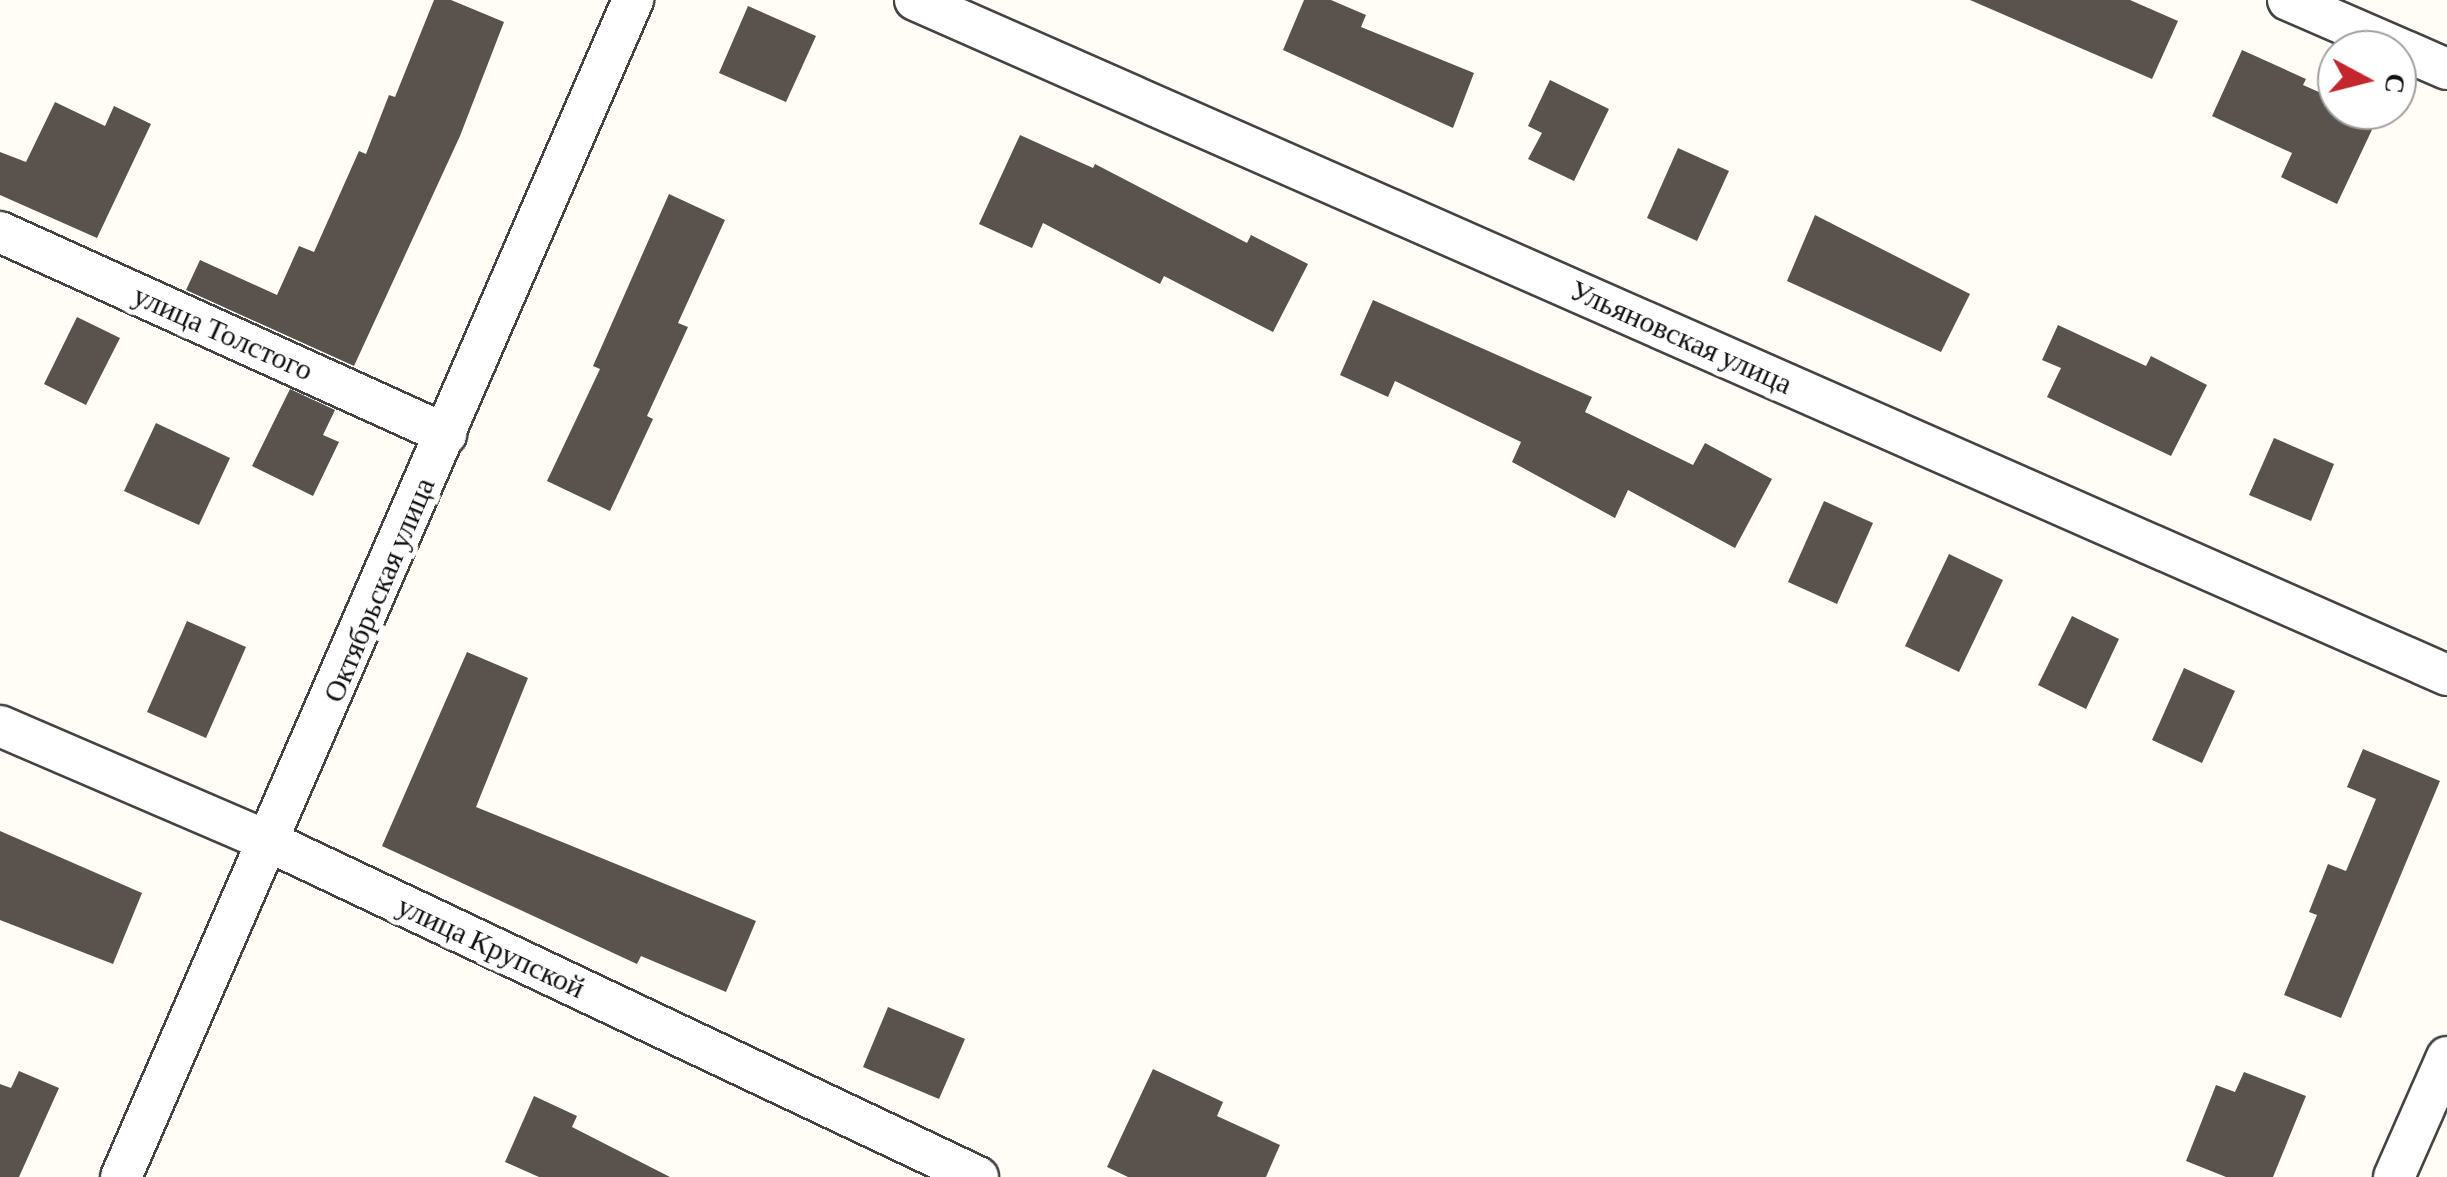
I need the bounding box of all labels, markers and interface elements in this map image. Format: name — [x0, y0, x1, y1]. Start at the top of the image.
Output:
north arrow — [2317, 30, 2417, 130]
text: С — [2379, 72, 2412, 95]
street label: Ульяновская улица — [1564, 272, 1798, 402]
street label: улица Толстого — [128, 277, 318, 389]
street label: Октябрьская улица — [315, 472, 443, 708]
street label: улица Крупской — [391, 888, 591, 1006]

